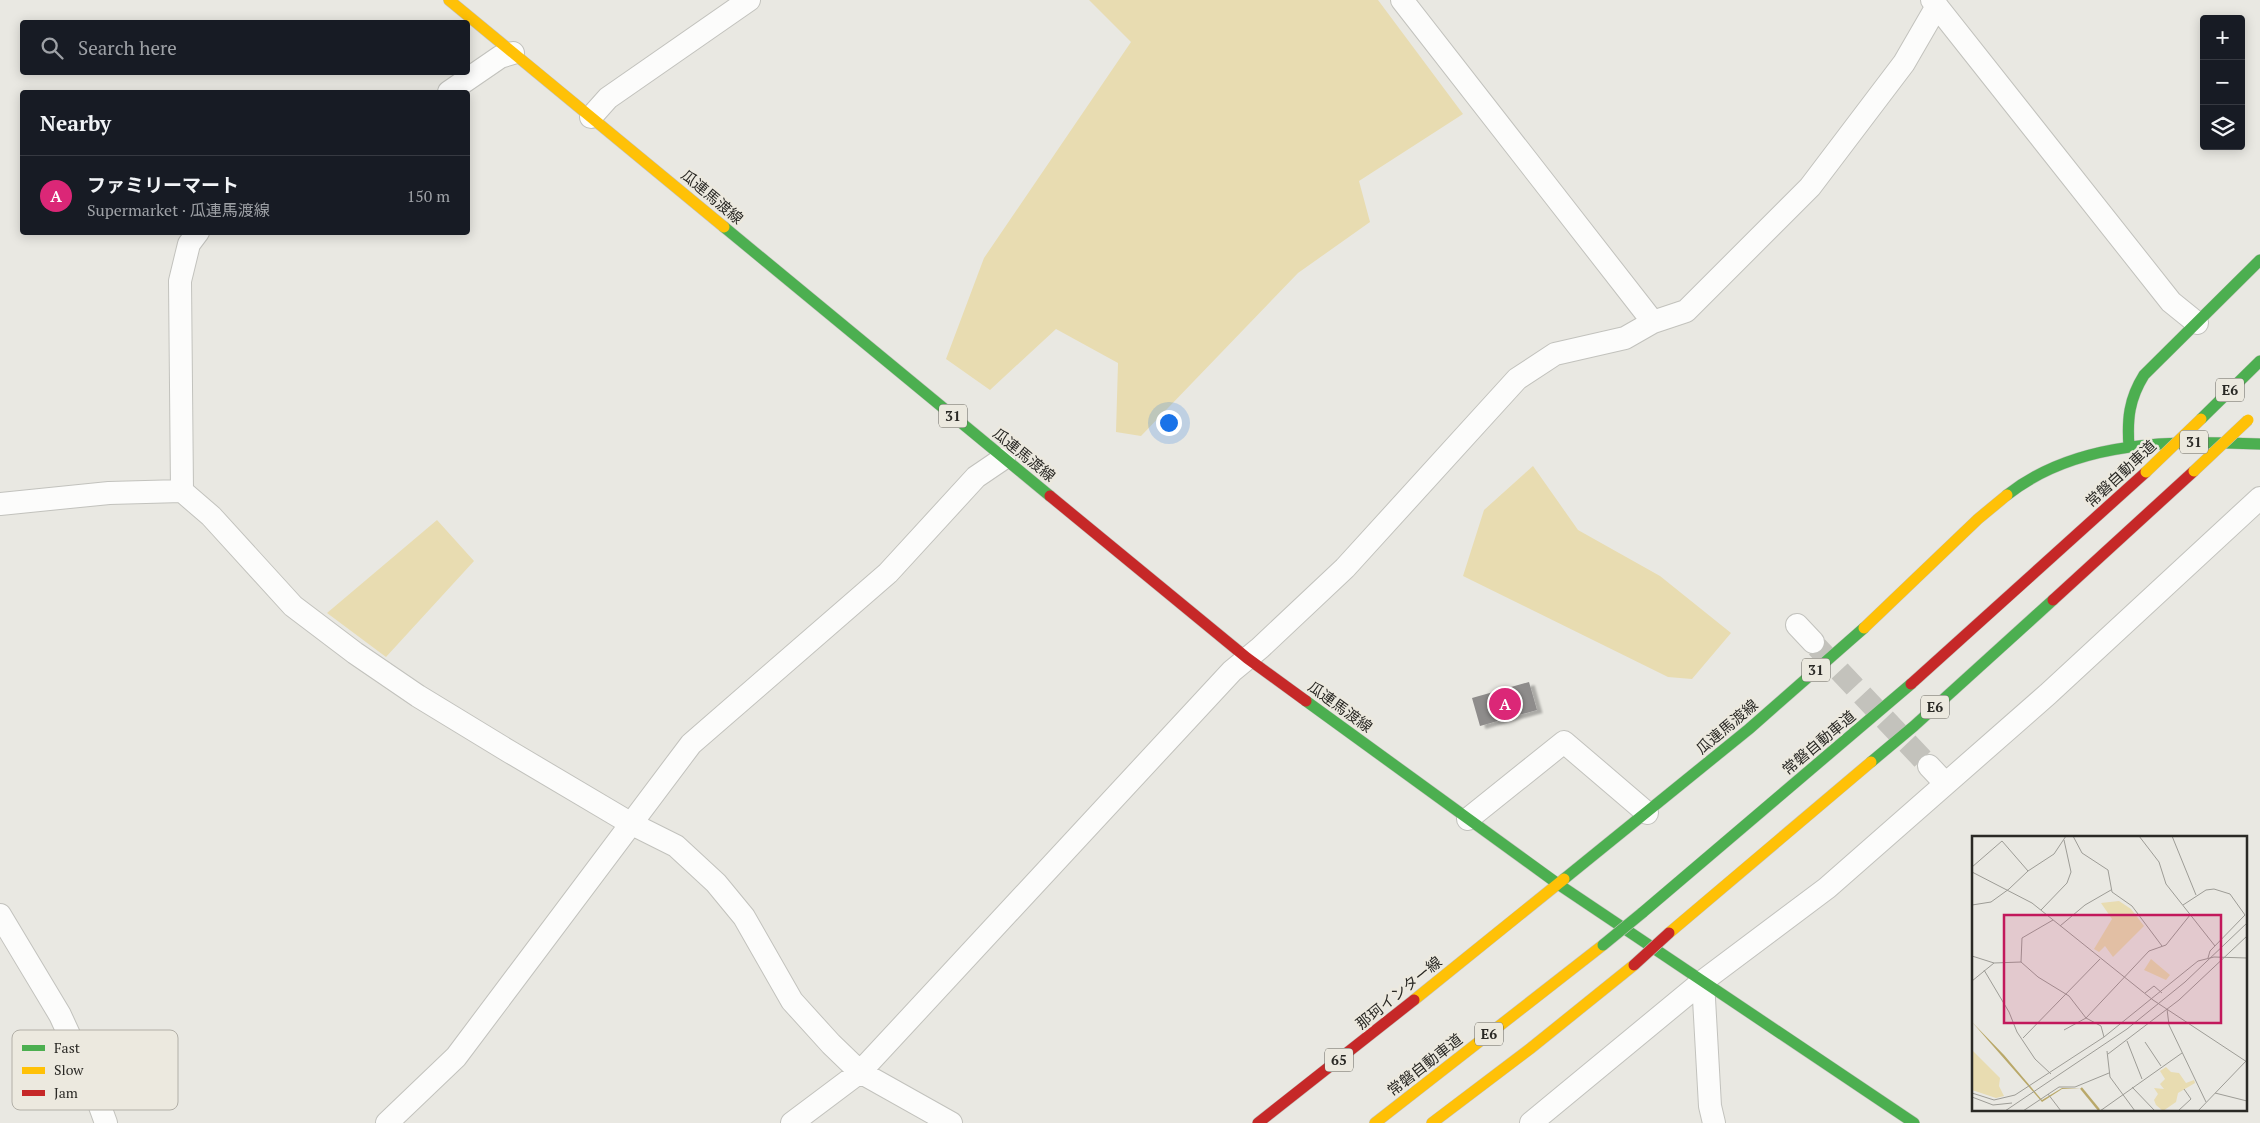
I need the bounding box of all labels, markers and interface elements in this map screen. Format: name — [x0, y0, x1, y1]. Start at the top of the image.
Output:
map controls — [2200, 15, 2245, 150]
button: + — [2200, 15, 2245, 60]
search box — [20, 20, 470, 75]
icon: search — [38, 34, 66, 62]
text: Search here — [78, 35, 177, 60]
button: − — [2200, 60, 2245, 105]
button: layers — [2200, 105, 2245, 150]
text: Nearby — [40, 109, 111, 137]
street label: 瓜連馬渡線 — [677, 164, 748, 228]
text: ファミリーマート — [87, 172, 239, 197]
text: A — [50, 185, 62, 207]
text: 150 m — [407, 185, 450, 207]
text: Supermarket · 瓜連馬渡線 — [87, 199, 270, 221]
road number: E6 — [2216, 378, 2244, 402]
road number: 31 — [939, 404, 967, 428]
your location — [1156, 410, 1182, 436]
street label: 瓜連馬渡線 — [989, 423, 1060, 486]
road number: 31 — [2180, 431, 2208, 454]
street label: 常磐自動車道 — [2081, 435, 2160, 511]
road number: 31 — [1802, 658, 1830, 682]
street label: 瓜連馬渡線 — [1304, 676, 1377, 736]
pin: A — [1489, 685, 1521, 723]
street label: 瓜連馬渡線 — [1691, 694, 1762, 758]
road number: E6 — [1921, 696, 1949, 719]
street label: 常磐自動車道 — [1777, 706, 1859, 779]
inset map — [1972, 836, 2248, 1110]
street label: 那珂インター線 — [1351, 951, 1445, 1033]
road number: E6 — [1475, 1022, 1503, 1046]
street label: 常磐自動車道 — [1383, 1029, 1466, 1100]
legend — [12, 1030, 178, 1110]
text: Fast — [54, 1038, 81, 1057]
road number: 65 — [1325, 1048, 1353, 1072]
text: Slow — [54, 1060, 84, 1079]
text: Jam — [54, 1083, 78, 1102]

